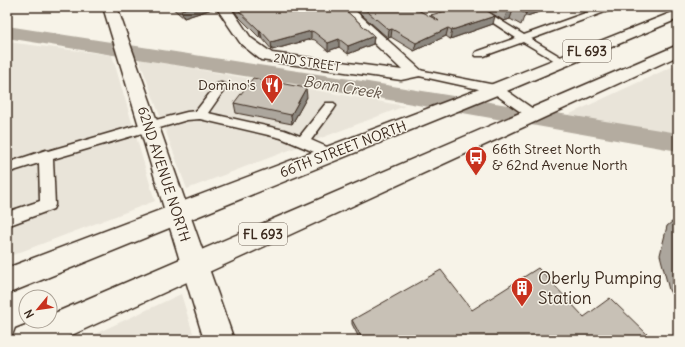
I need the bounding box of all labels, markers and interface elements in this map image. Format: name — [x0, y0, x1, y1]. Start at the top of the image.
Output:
road number: FL 693 — [563, 40, 611, 62]
street label: 2ND STREET — [273, 50, 341, 74]
water label: Bonn Creek — [302, 71, 384, 103]
restaurant icon: Domino's — [259, 72, 285, 105]
place label: Domino's — [198, 76, 256, 94]
street label: 62ND AVENUE NORTH — [134, 104, 194, 244]
street label: 66TH STREET NORTH — [277, 117, 409, 181]
place label: 66th Street North & 62nd Avenue North — [492, 140, 628, 174]
bus stop icon: 66th Street North & 62nd Avenue North — [463, 144, 489, 177]
road number: FL 693 — [239, 223, 287, 245]
place label: Oberly Pumping Station — [538, 267, 662, 309]
building icon: Oberly Pumping Station — [509, 275, 535, 308]
north arrow — [18, 289, 58, 329]
text: N — [21, 307, 37, 321]

